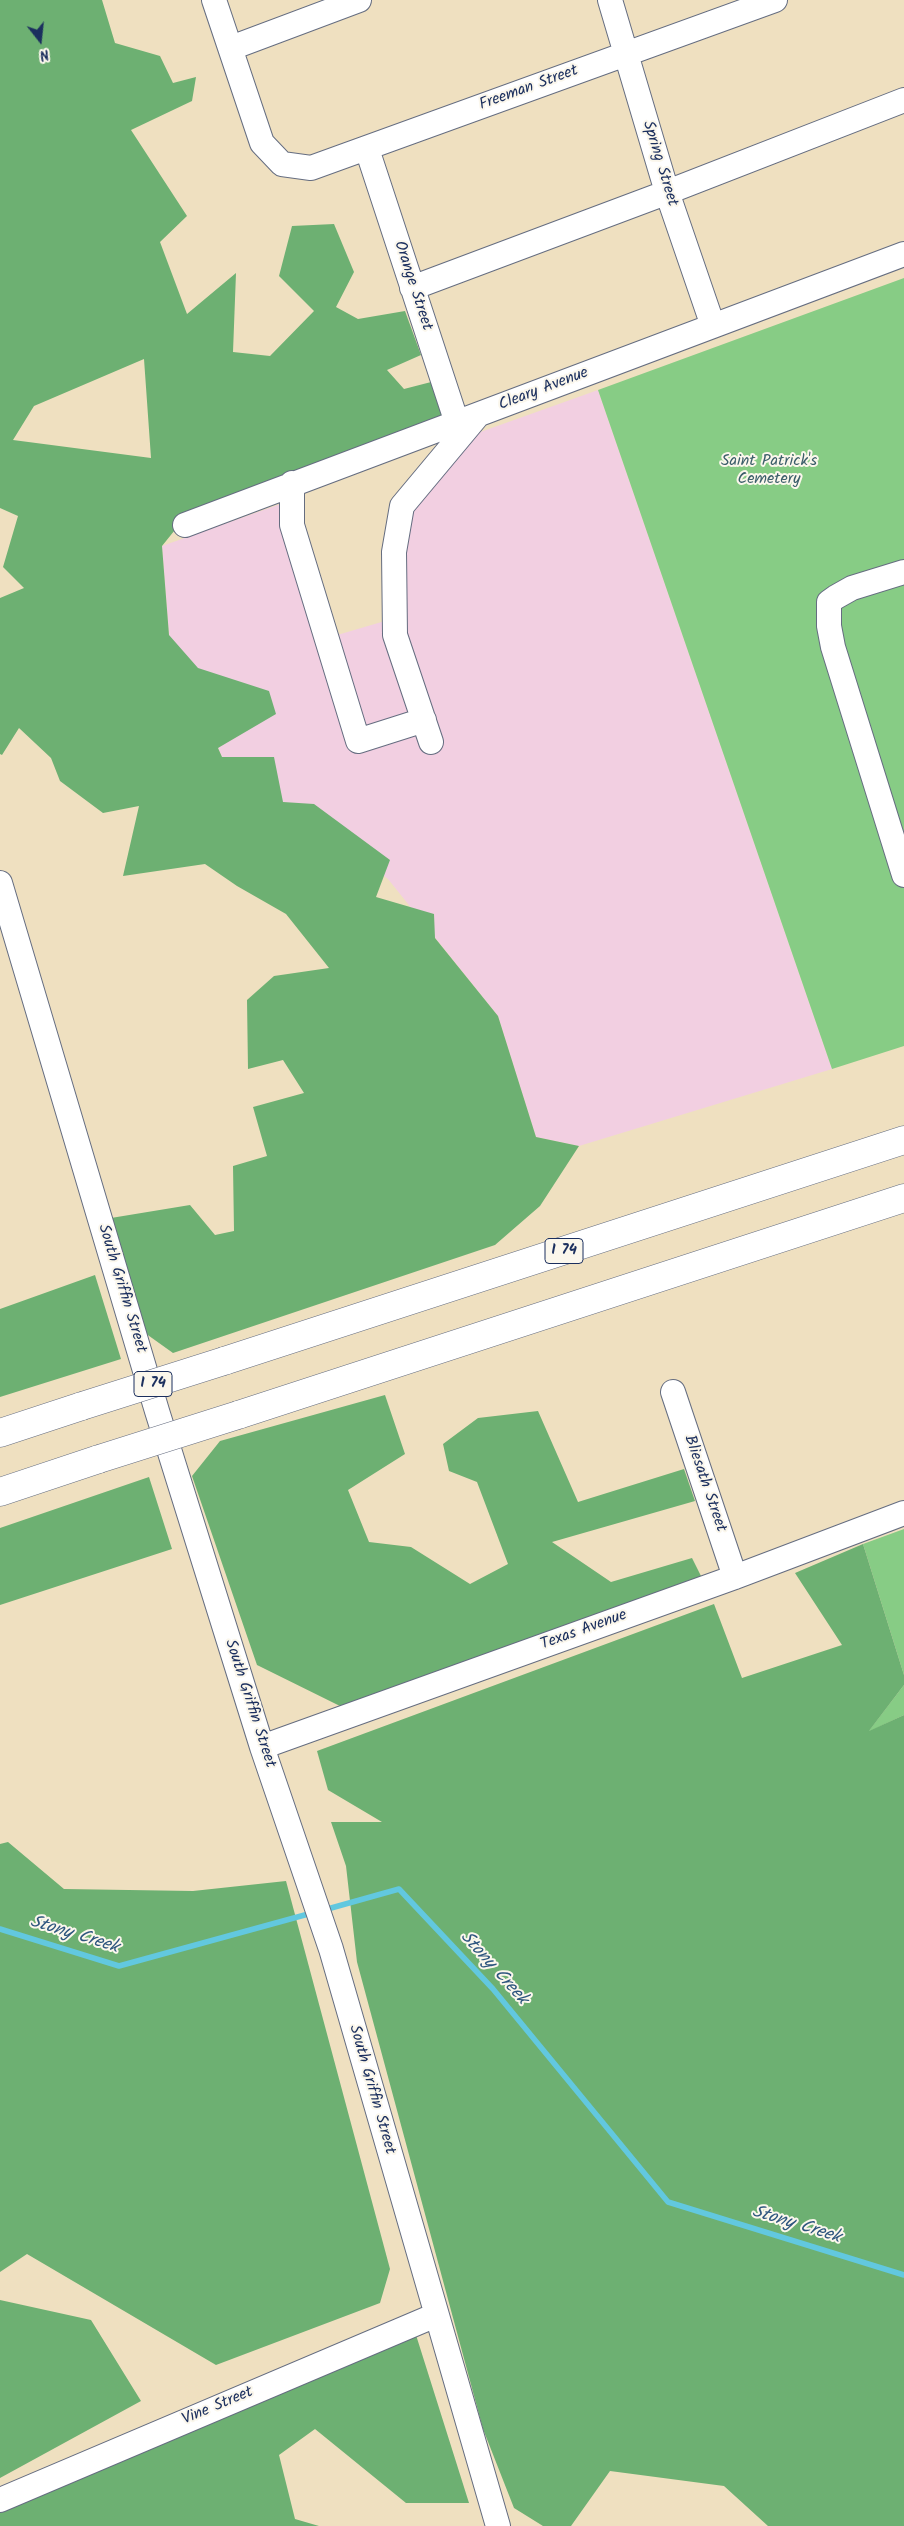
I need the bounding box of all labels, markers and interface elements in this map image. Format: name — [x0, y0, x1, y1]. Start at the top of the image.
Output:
north arrow — [15, 15, 65, 65]
text: N — [37, 43, 51, 66]
street label: Freeman Street — [477, 62, 581, 116]
street label: Spring Street — [637, 119, 681, 209]
street label: Orange Street — [389, 239, 435, 333]
street label: Cleary Avenue — [496, 364, 592, 416]
park label: Saint Patrick's Cemetery — [721, 452, 817, 490]
street label: South Griffin Street — [92, 1222, 150, 1356]
road number: I 74 — [545, 1238, 583, 1264]
road number: I 74 — [134, 1372, 172, 1396]
street label: Bliesath Street — [678, 1433, 730, 1535]
street label: Texas Avenue — [538, 1607, 630, 1655]
street label: South Griffin Street — [219, 1638, 279, 1770]
water label: Stony Creek — [27, 1912, 121, 1960]
water label: Stony Creek — [454, 1928, 532, 2010]
street label: South Griffin Street — [343, 2023, 399, 2157]
water label: Stony Creek — [749, 2202, 843, 2250]
street label: Vine Street — [180, 2384, 256, 2430]

